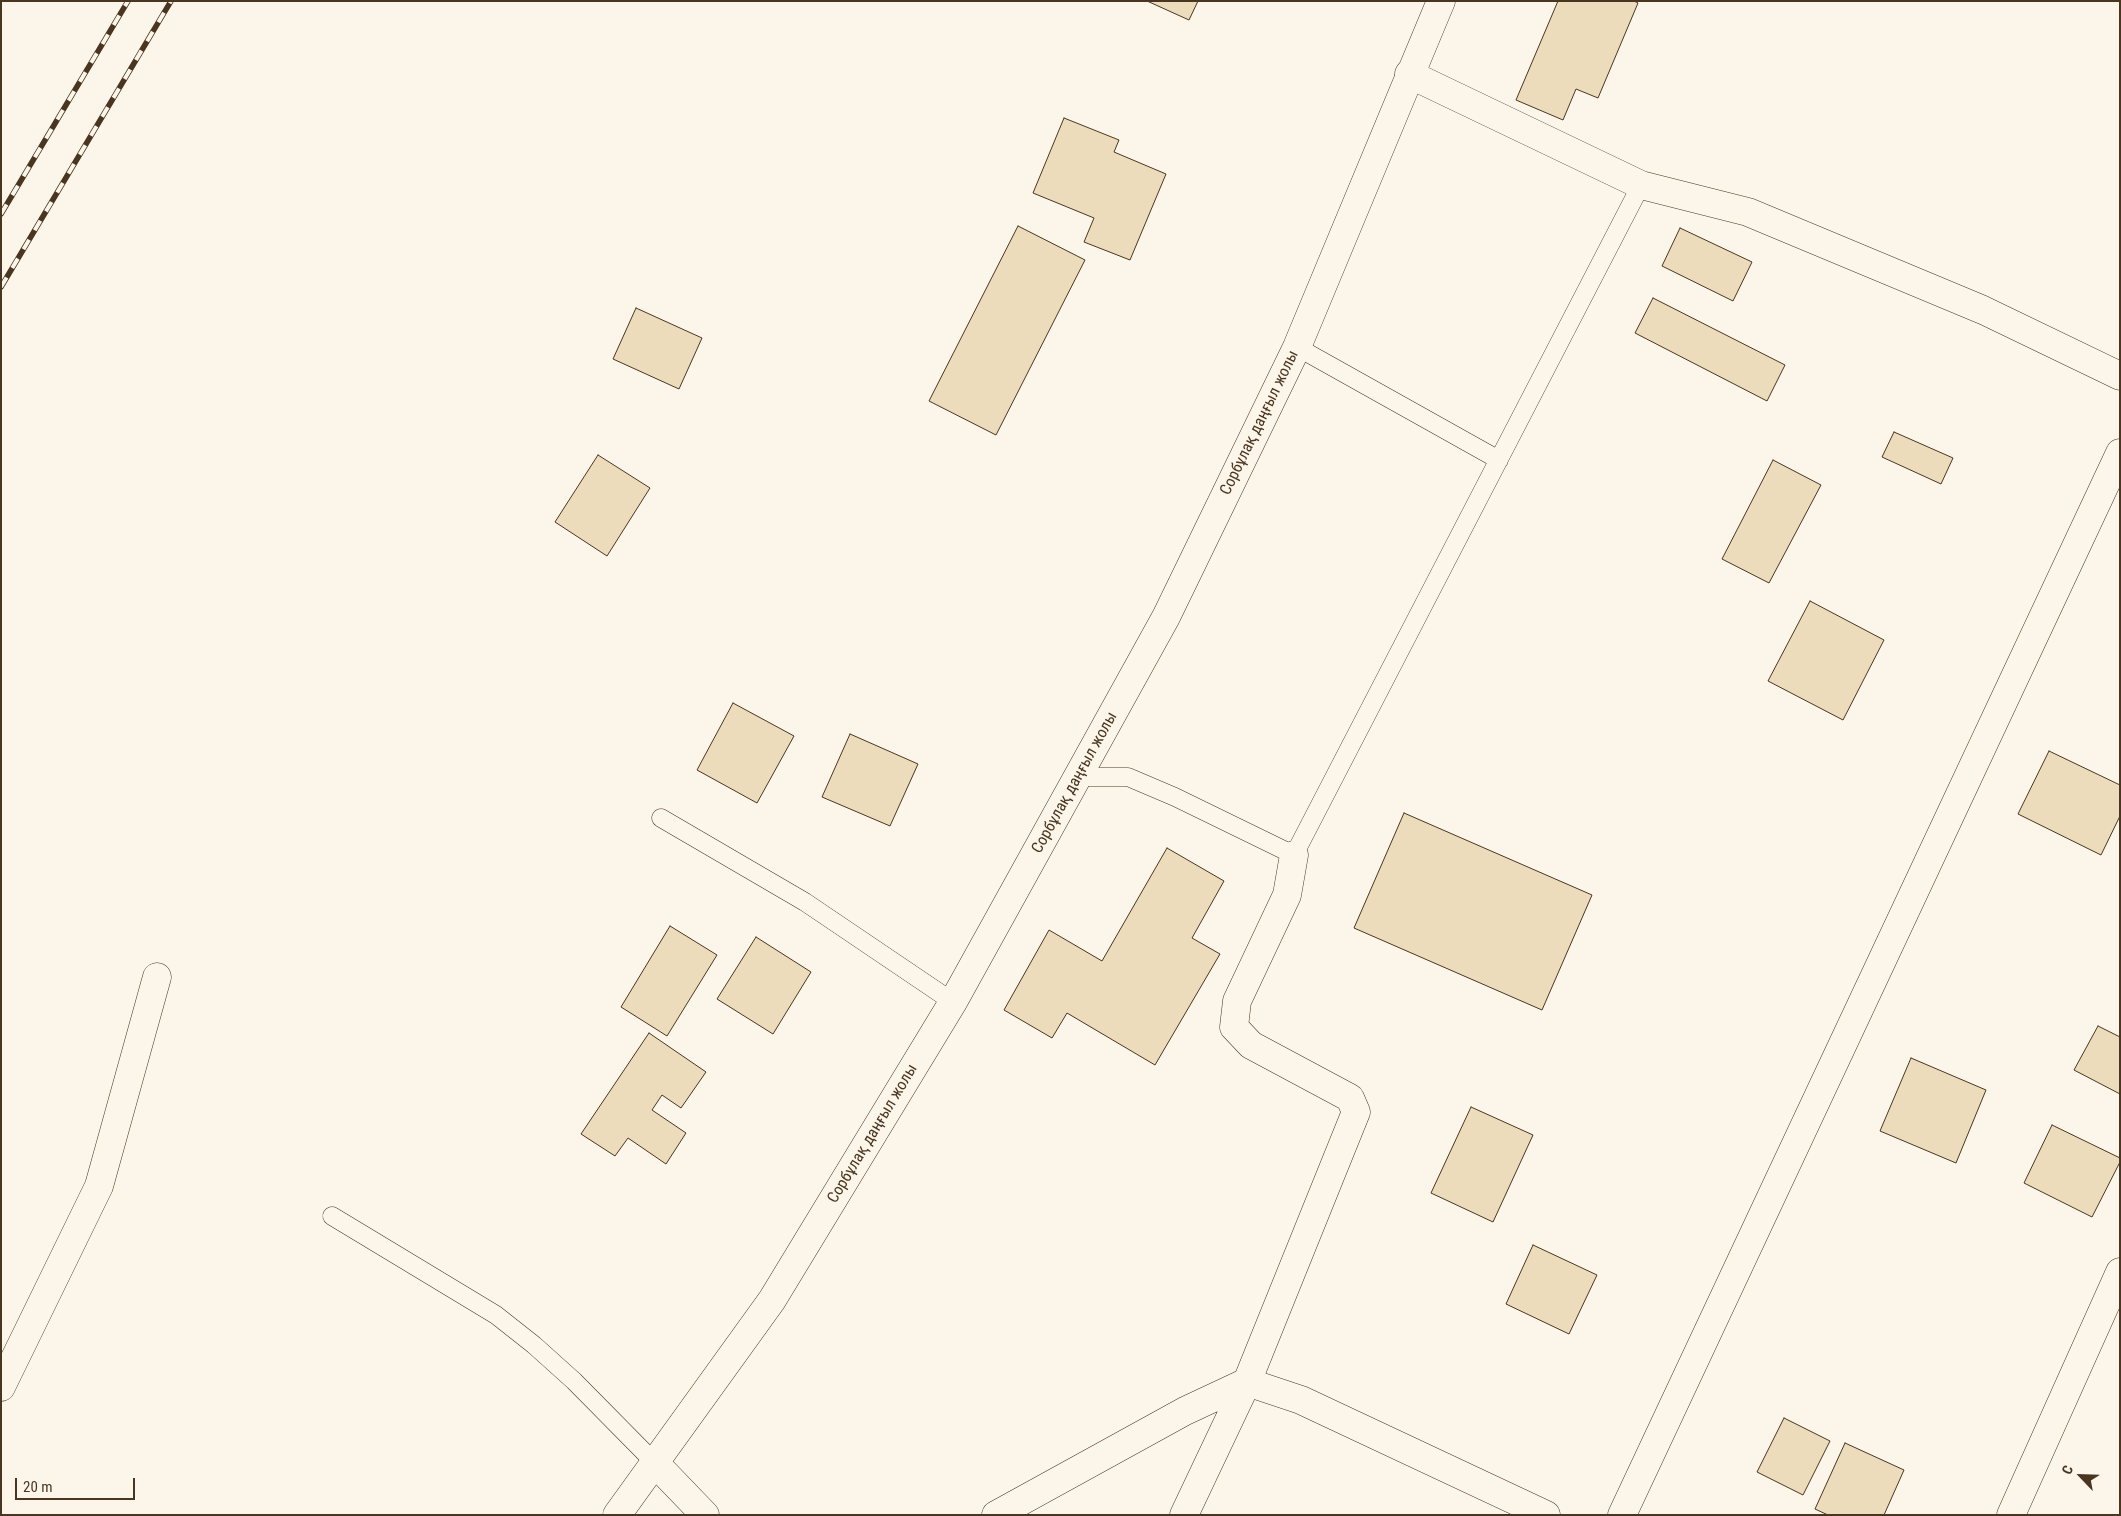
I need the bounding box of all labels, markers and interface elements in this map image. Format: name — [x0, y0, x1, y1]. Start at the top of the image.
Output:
street label: Сорбұлақ даңғыл жолы — [1217, 347, 1303, 499]
street label: Сорбұлақ даңғыл жолы — [1028, 709, 1122, 857]
street label: Сорбұлақ даңғыл жолы — [824, 1061, 922, 1207]
north arrow — [2056, 1451, 2106, 1501]
text: С — [2058, 1463, 2076, 1477]
scale bar — [18, 1468, 138, 1500]
text: 20 m — [23, 1478, 53, 1496]

